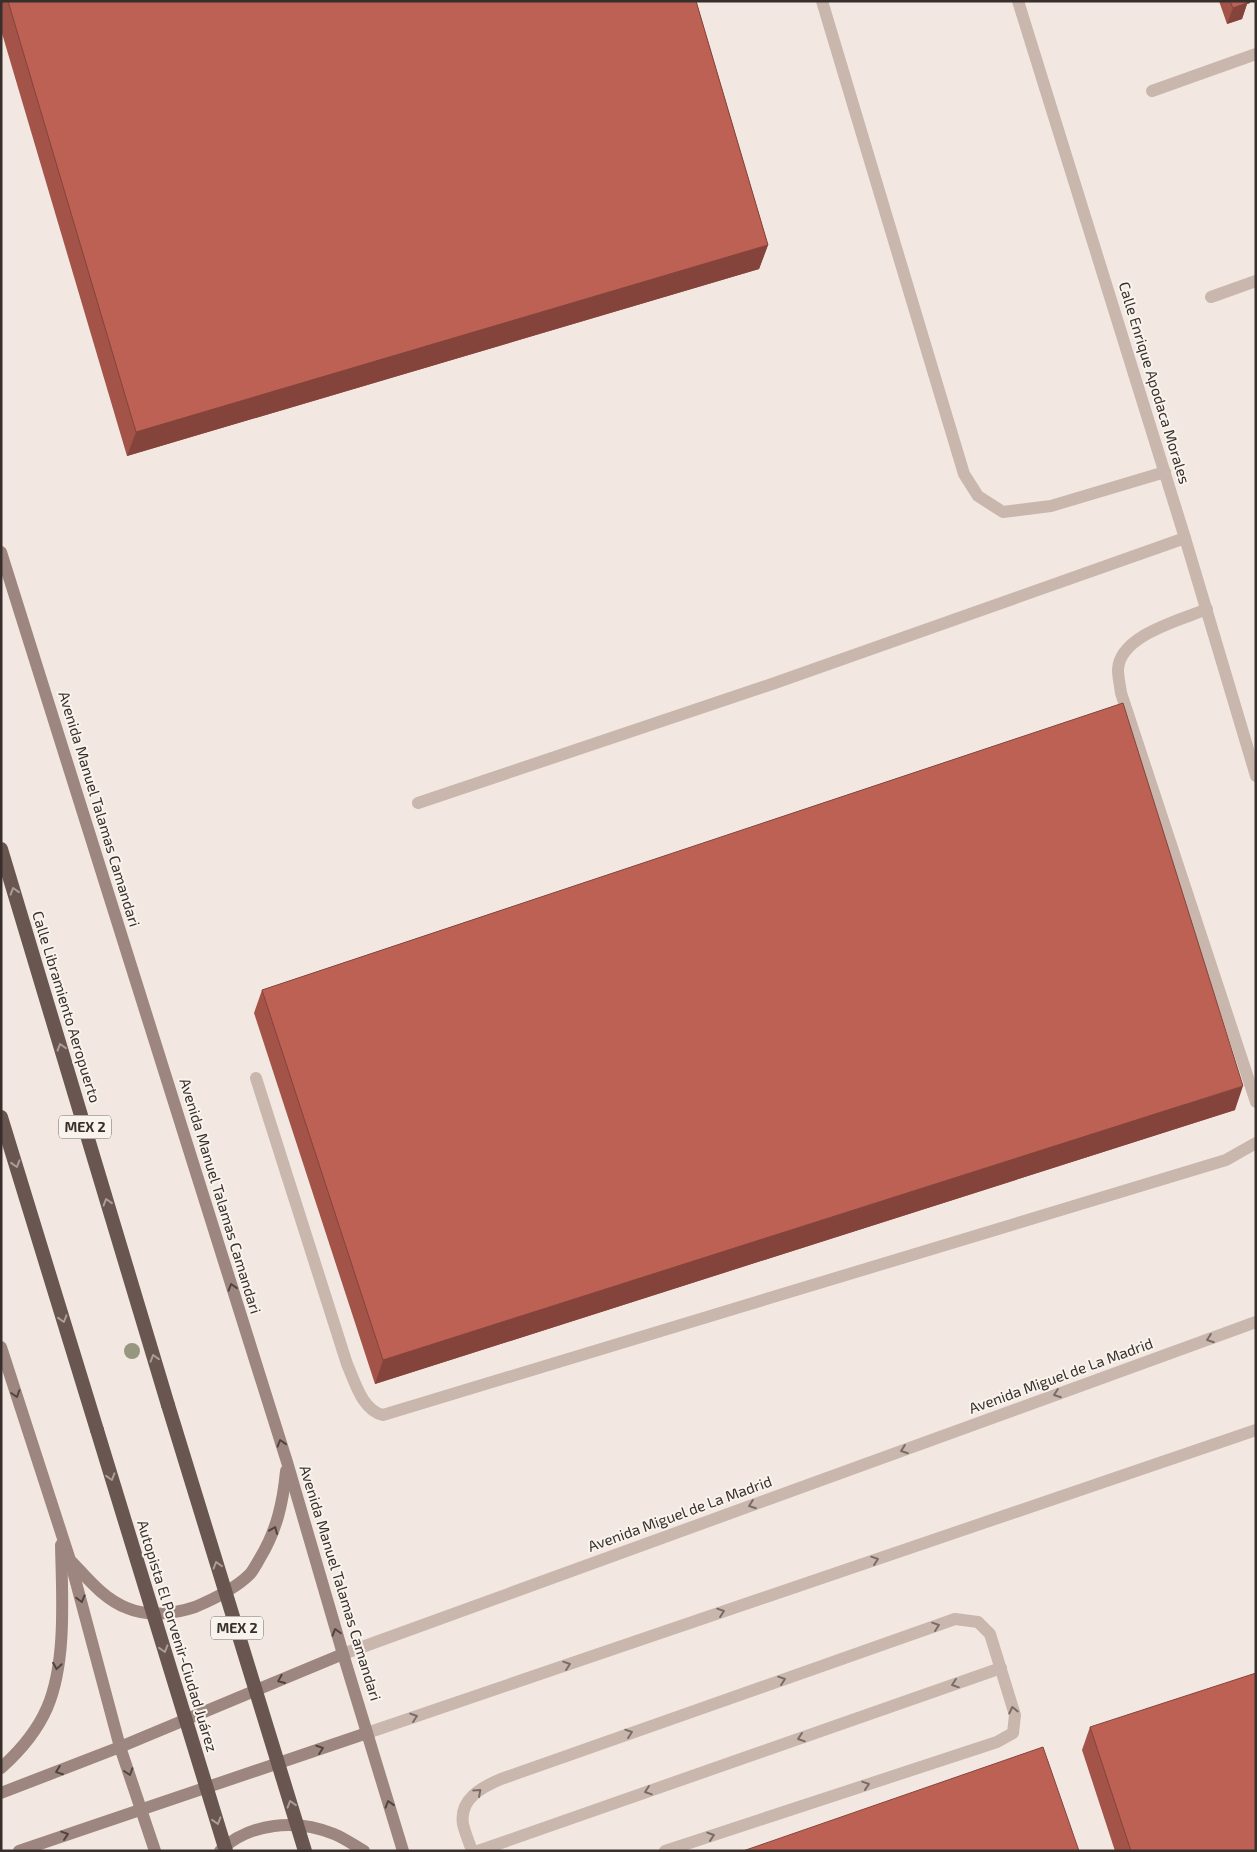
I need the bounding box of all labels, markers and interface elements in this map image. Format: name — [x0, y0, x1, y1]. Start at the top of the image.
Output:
street label: Calle Enrique Apodaca Morales — [1116, 279, 1194, 486]
street label: Avenida Manuel Talamas Camandari — [55, 689, 144, 929]
one-way arrow — [9, 887, 19, 896]
street label: Calle Libramiento Aeropuerto — [29, 909, 105, 1105]
one-way arrow — [56, 1043, 66, 1051]
street label: Avenida Manuel Talamas Camandari — [176, 1076, 265, 1316]
road number: MEX 2 — [59, 1116, 111, 1138]
one-way arrow — [10, 1159, 20, 1167]
one-way arrow — [103, 1199, 113, 1207]
one-way arrow — [228, 1284, 238, 1292]
one-way arrow — [57, 1314, 67, 1323]
street label: Avenida Miguel de La Madrid — [966, 1333, 1155, 1417]
one-way arrow — [1206, 1333, 1215, 1343]
one-way arrow — [150, 1354, 160, 1362]
one-way arrow — [1053, 1388, 1062, 1398]
one-way arrow — [11, 1389, 21, 1397]
one-way arrow — [276, 1439, 286, 1447]
one-way arrow — [901, 1444, 909, 1454]
street label: Avenida Manuel Talamas Camandari — [296, 1463, 385, 1703]
street label: Avenida Miguel de La Madrid — [585, 1471, 774, 1555]
one-way arrow — [106, 1472, 116, 1480]
one-way arrow — [748, 1499, 757, 1509]
street label: Autopista El Porvenir-Ciudad Juárez — [134, 1518, 222, 1754]
one-way arrow — [268, 1526, 278, 1535]
one-way arrow — [870, 1556, 879, 1566]
one-way arrow — [213, 1562, 223, 1570]
one-way arrow — [75, 1594, 85, 1602]
one-way arrow — [717, 1608, 725, 1618]
road number: MEX 2 — [211, 1616, 263, 1640]
one-way arrow — [931, 1622, 940, 1632]
one-way arrow — [332, 1628, 342, 1637]
one-way arrow — [158, 1644, 168, 1652]
one-way arrow — [563, 1660, 571, 1670]
one-way arrow — [53, 1662, 63, 1670]
one-way arrow — [277, 1673, 286, 1684]
one-way arrow — [778, 1676, 786, 1686]
one-way arrow — [951, 1678, 959, 1688]
one-way arrow — [1008, 1705, 1019, 1714]
one-way arrow — [409, 1713, 417, 1723]
one-way arrow — [624, 1729, 633, 1739]
one-way arrow — [798, 1732, 806, 1742]
one-way arrow — [315, 1745, 323, 1755]
one-way arrow — [55, 1765, 63, 1775]
one-way arrow — [123, 1767, 133, 1776]
one-way arrow — [861, 1781, 869, 1791]
one-way arrow — [644, 1786, 653, 1796]
one-way arrow — [473, 1788, 482, 1797]
one-way arrow — [385, 1800, 395, 1809]
one-way arrow — [286, 1801, 296, 1809]
one-way arrow — [211, 1816, 221, 1824]
one-way arrow — [60, 1831, 69, 1841]
one-way arrow — [707, 1831, 715, 1841]

